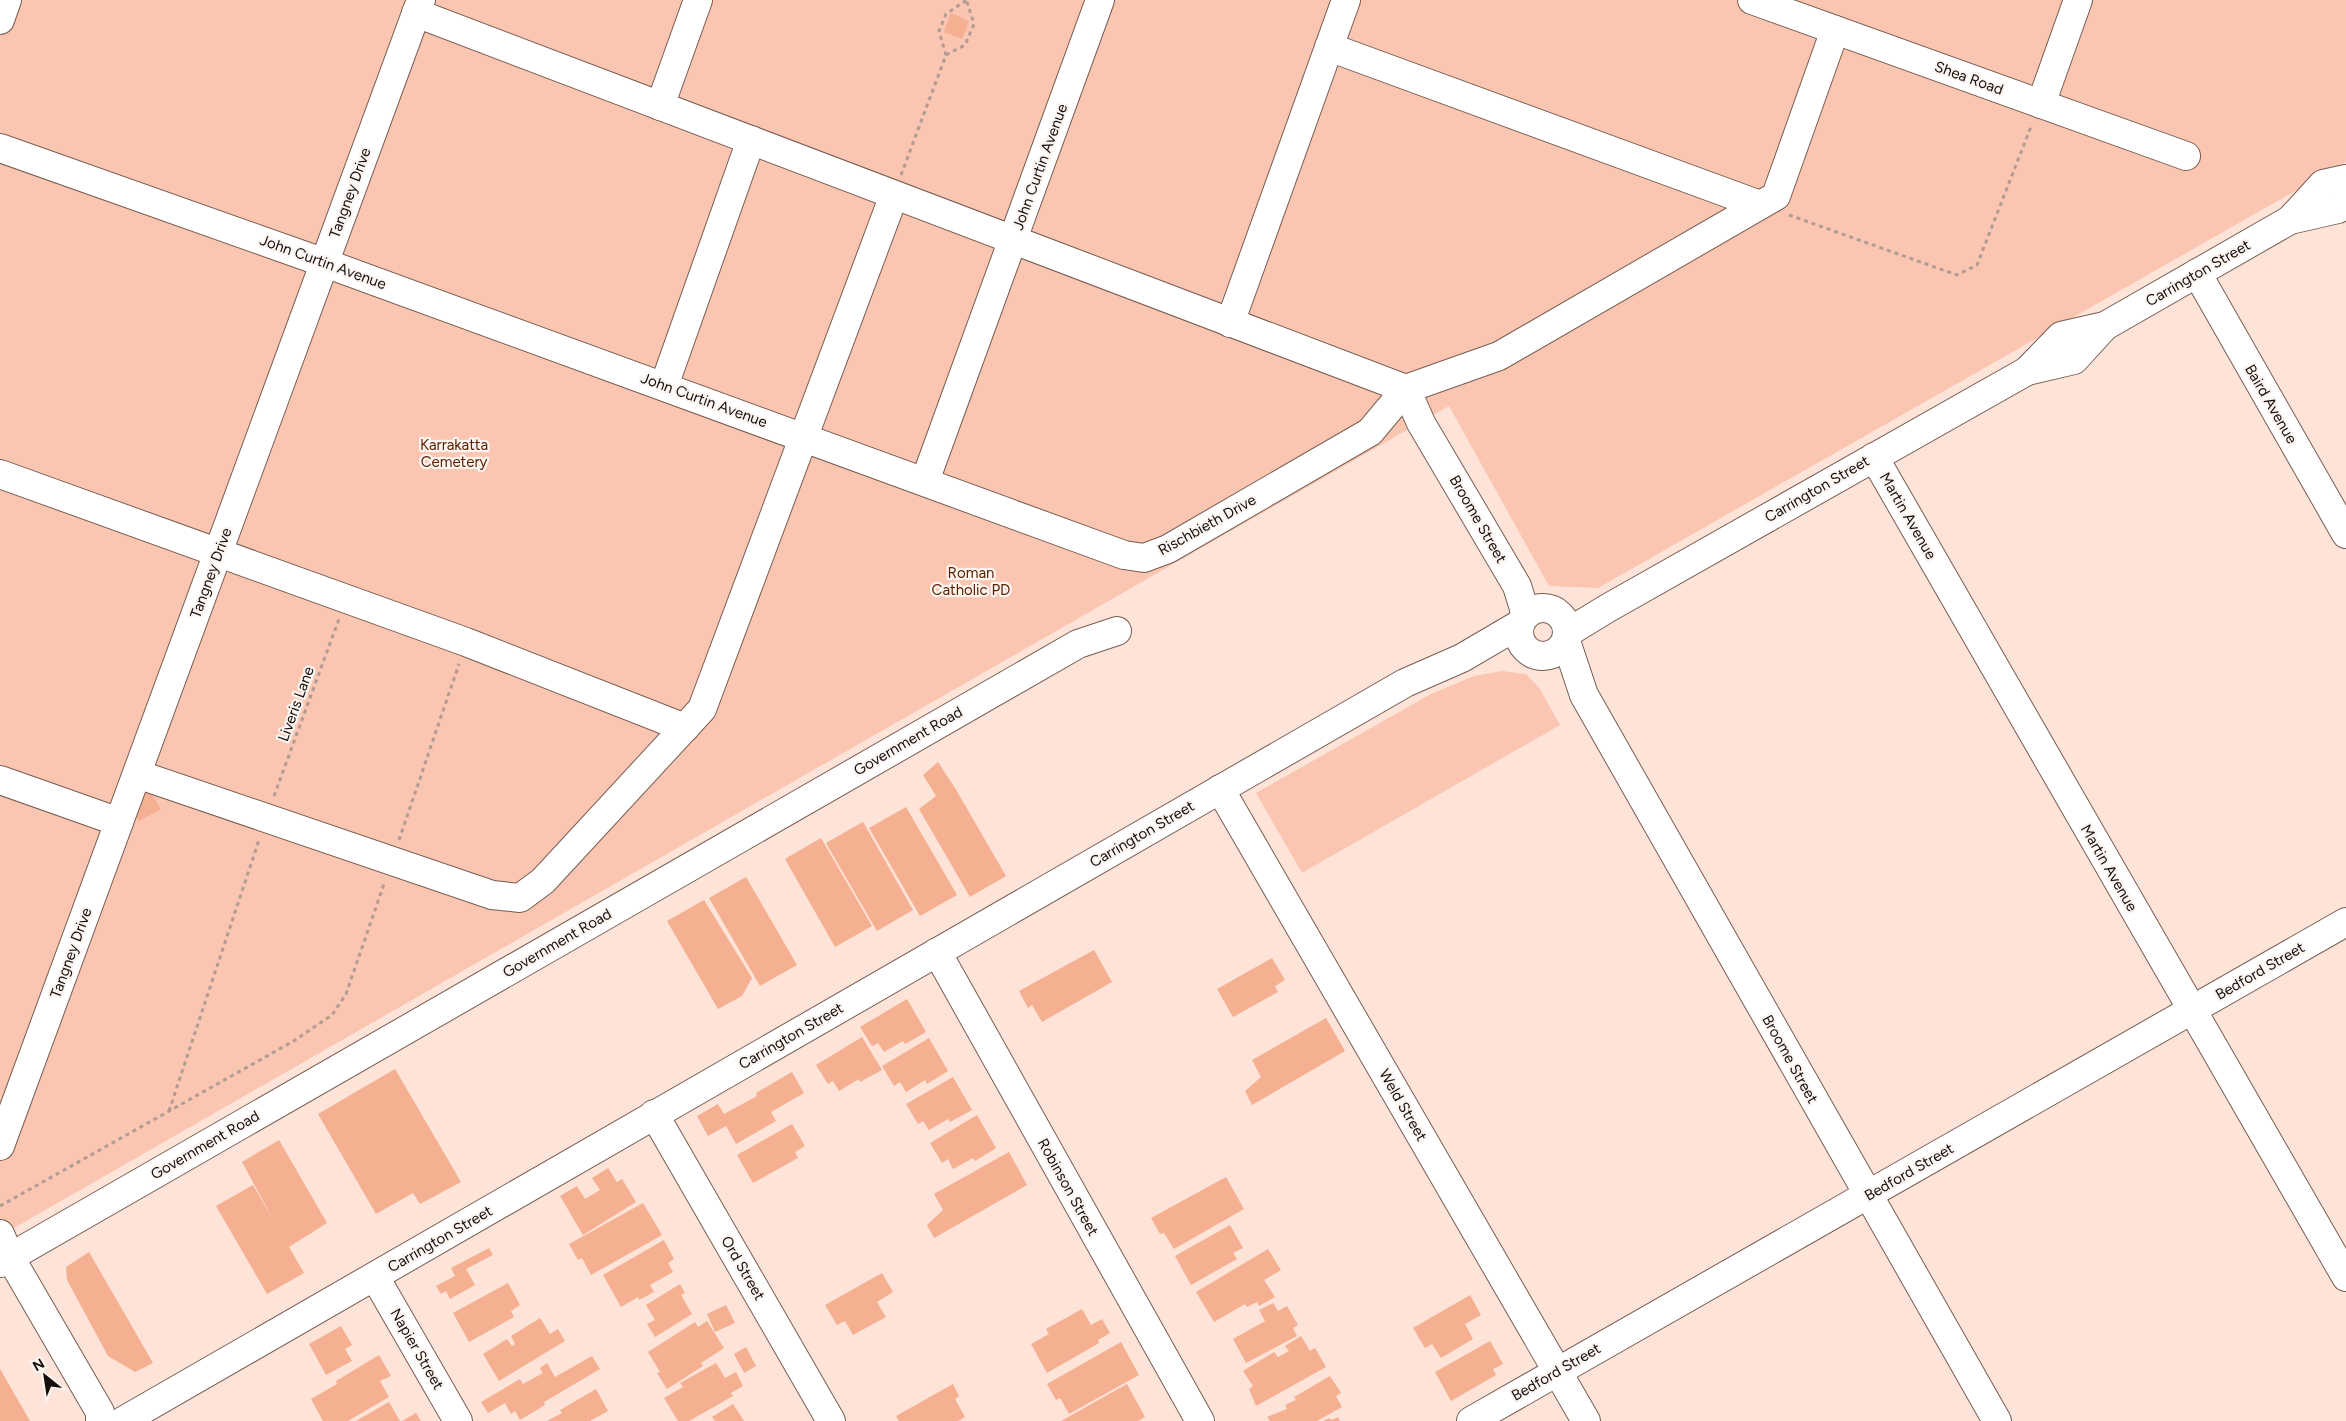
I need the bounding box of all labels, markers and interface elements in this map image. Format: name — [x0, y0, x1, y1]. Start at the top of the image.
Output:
street label: Shea Road — [1932, 57, 2006, 99]
street label: John Curtin Avenue — [1009, 101, 1071, 233]
street label: Tangney Drive — [325, 145, 375, 241]
street label: John Curtin Avenue — [257, 231, 389, 293]
street label: Carrington Street — [2143, 236, 2254, 310]
street label: Baird Avenue — [2241, 361, 2301, 447]
street label: John Curtin Avenue — [638, 369, 770, 431]
park label: Karrakatta Cemetery — [420, 436, 488, 471]
street label: Carrington Street — [1762, 452, 1873, 526]
street label: Martin Avenue — [1876, 469, 1940, 563]
street label: Broome Street — [1446, 472, 1511, 566]
street label: Rischbieth Drive — [1155, 491, 1259, 559]
street label: Tangney Drive — [186, 525, 236, 621]
park label: Roman Catholic PD — [932, 564, 1010, 599]
street label: Liveris Lane — [274, 664, 318, 744]
street label: Government Road — [851, 703, 965, 779]
street label: Carrington Street — [1087, 797, 1198, 871]
street label: Martin Avenue — [2077, 821, 2141, 915]
street label: Tangney Drive — [46, 905, 96, 1001]
street label: Government Road — [500, 905, 614, 981]
street label: Bedford Street — [2212, 938, 2308, 1004]
street label: Carrington Street — [736, 999, 847, 1073]
street label: Broome Street — [1758, 1012, 1822, 1107]
street label: Weld Street — [1375, 1066, 1431, 1144]
street label: Government Road — [148, 1107, 262, 1183]
street label: Robinson Street — [1034, 1135, 1102, 1239]
street label: Bedford Street — [1861, 1139, 1957, 1205]
street label: Carrington Street — [385, 1202, 496, 1276]
street label: Ord Street — [717, 1233, 769, 1304]
street label: Napier Street — [387, 1305, 448, 1393]
street label: Bedford Street — [1508, 1339, 1604, 1405]
north arrow — [20, 1351, 70, 1401]
text: N — [30, 1355, 48, 1375]

